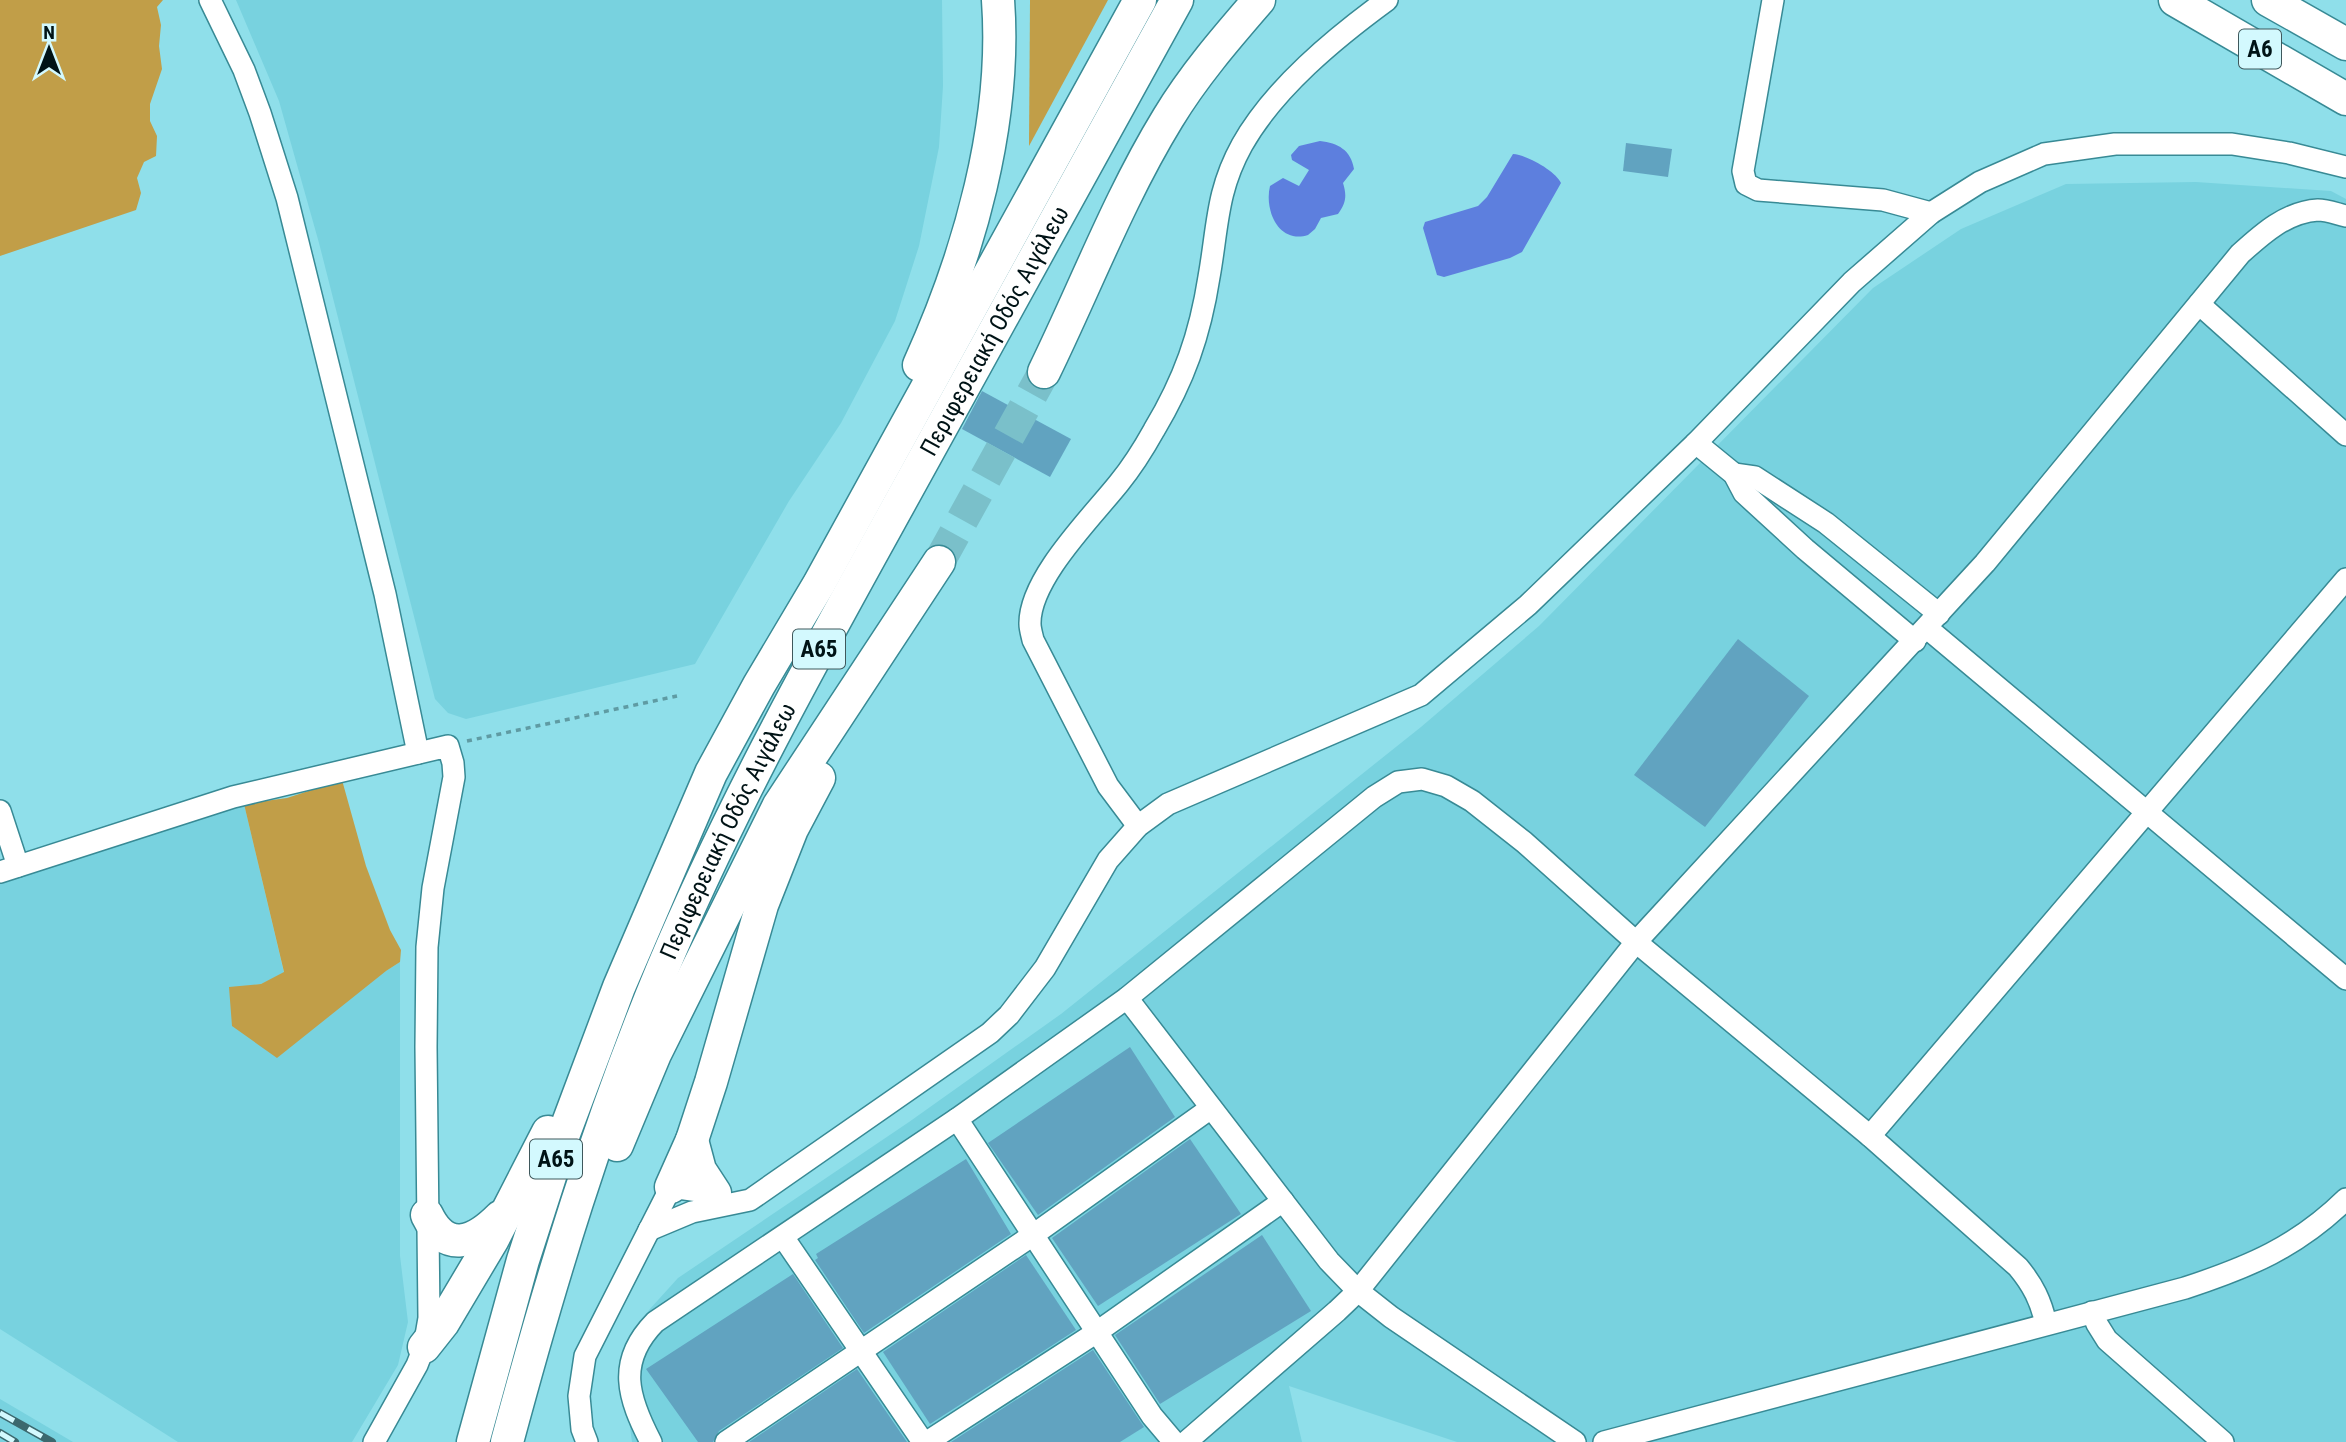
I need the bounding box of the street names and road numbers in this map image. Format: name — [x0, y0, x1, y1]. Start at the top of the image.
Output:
road number: Α6 — [2239, 30, 2281, 68]
street label: Περιφερειακή Οδός Αιγάλεω — [914, 201, 1075, 461]
road number: Α65 — [793, 629, 845, 668]
street label: Περιφερειακή Οδός Αιγάλεω — [654, 698, 802, 963]
road number: Α65 — [530, 1140, 582, 1178]

